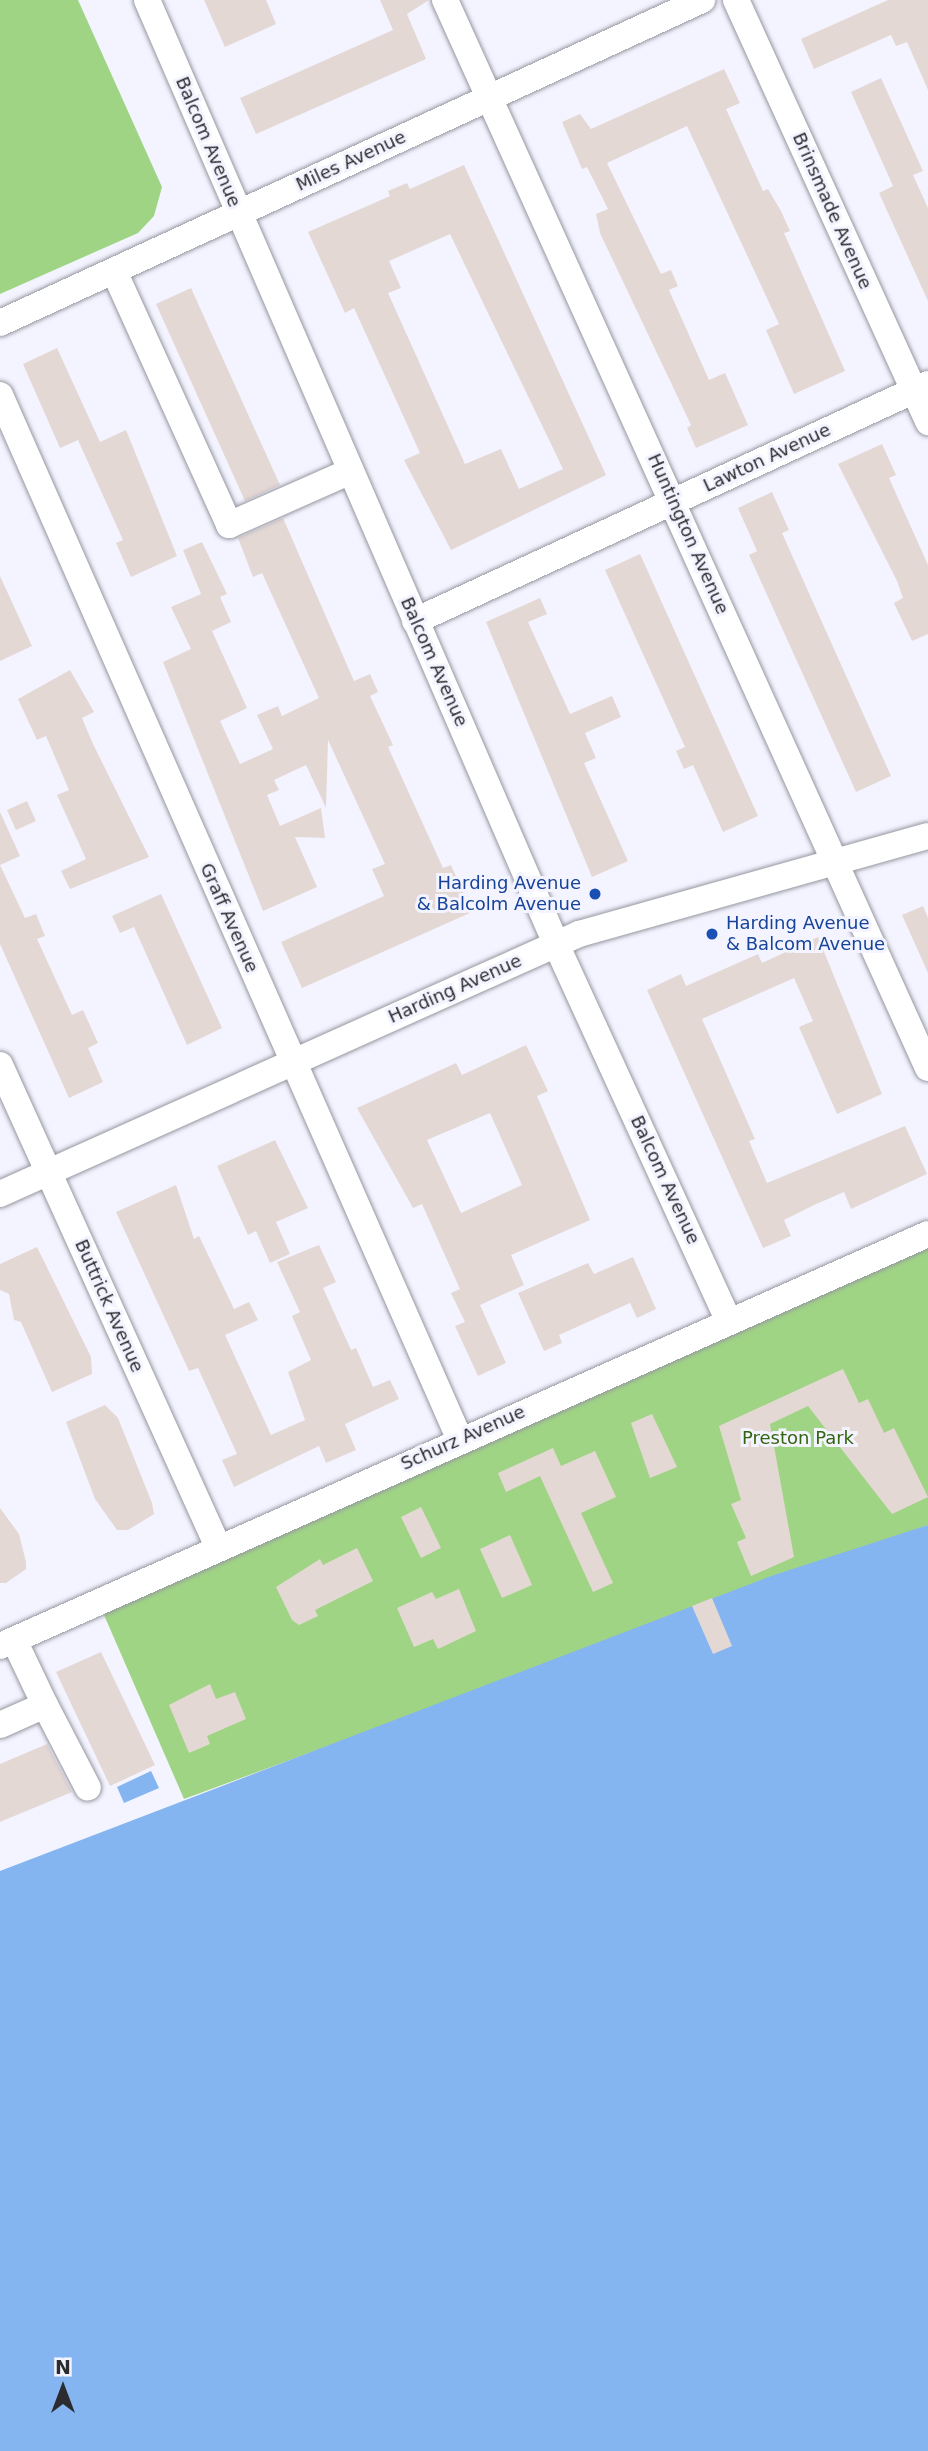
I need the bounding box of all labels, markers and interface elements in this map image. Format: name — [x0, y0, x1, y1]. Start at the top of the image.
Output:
street label: Balcom Avenue — [171, 74, 245, 210]
street label: Miles Avenue — [293, 126, 409, 196]
street label: Brinsmade Avenue — [788, 129, 876, 293]
street label: Lawton Avenue — [700, 419, 834, 497]
street label: Huntington Avenue — [643, 450, 733, 618]
street label: Balcom Avenue — [396, 594, 472, 730]
street label: Graff Avenue — [195, 860, 263, 976]
place label: Harding Avenue & Balcolm Avenue — [417, 873, 581, 916]
marker: Harding Avenue & Balcolm Avenue — [587, 886, 603, 902]
place label: Harding Avenue & Balcom Avenue — [726, 913, 885, 956]
marker: Harding Avenue & Balcom Avenue — [704, 926, 720, 942]
street label: Harding Avenue — [385, 950, 525, 1028]
street label: Balcom Avenue — [626, 1112, 704, 1248]
street label: Buttrick Avenue — [70, 1236, 148, 1376]
street label: Schurz Avenue — [398, 1401, 528, 1475]
park label: Preston Park — [742, 1427, 854, 1449]
north arrow — [28, 2353, 98, 2423]
text: N — [55, 2356, 71, 2378]

